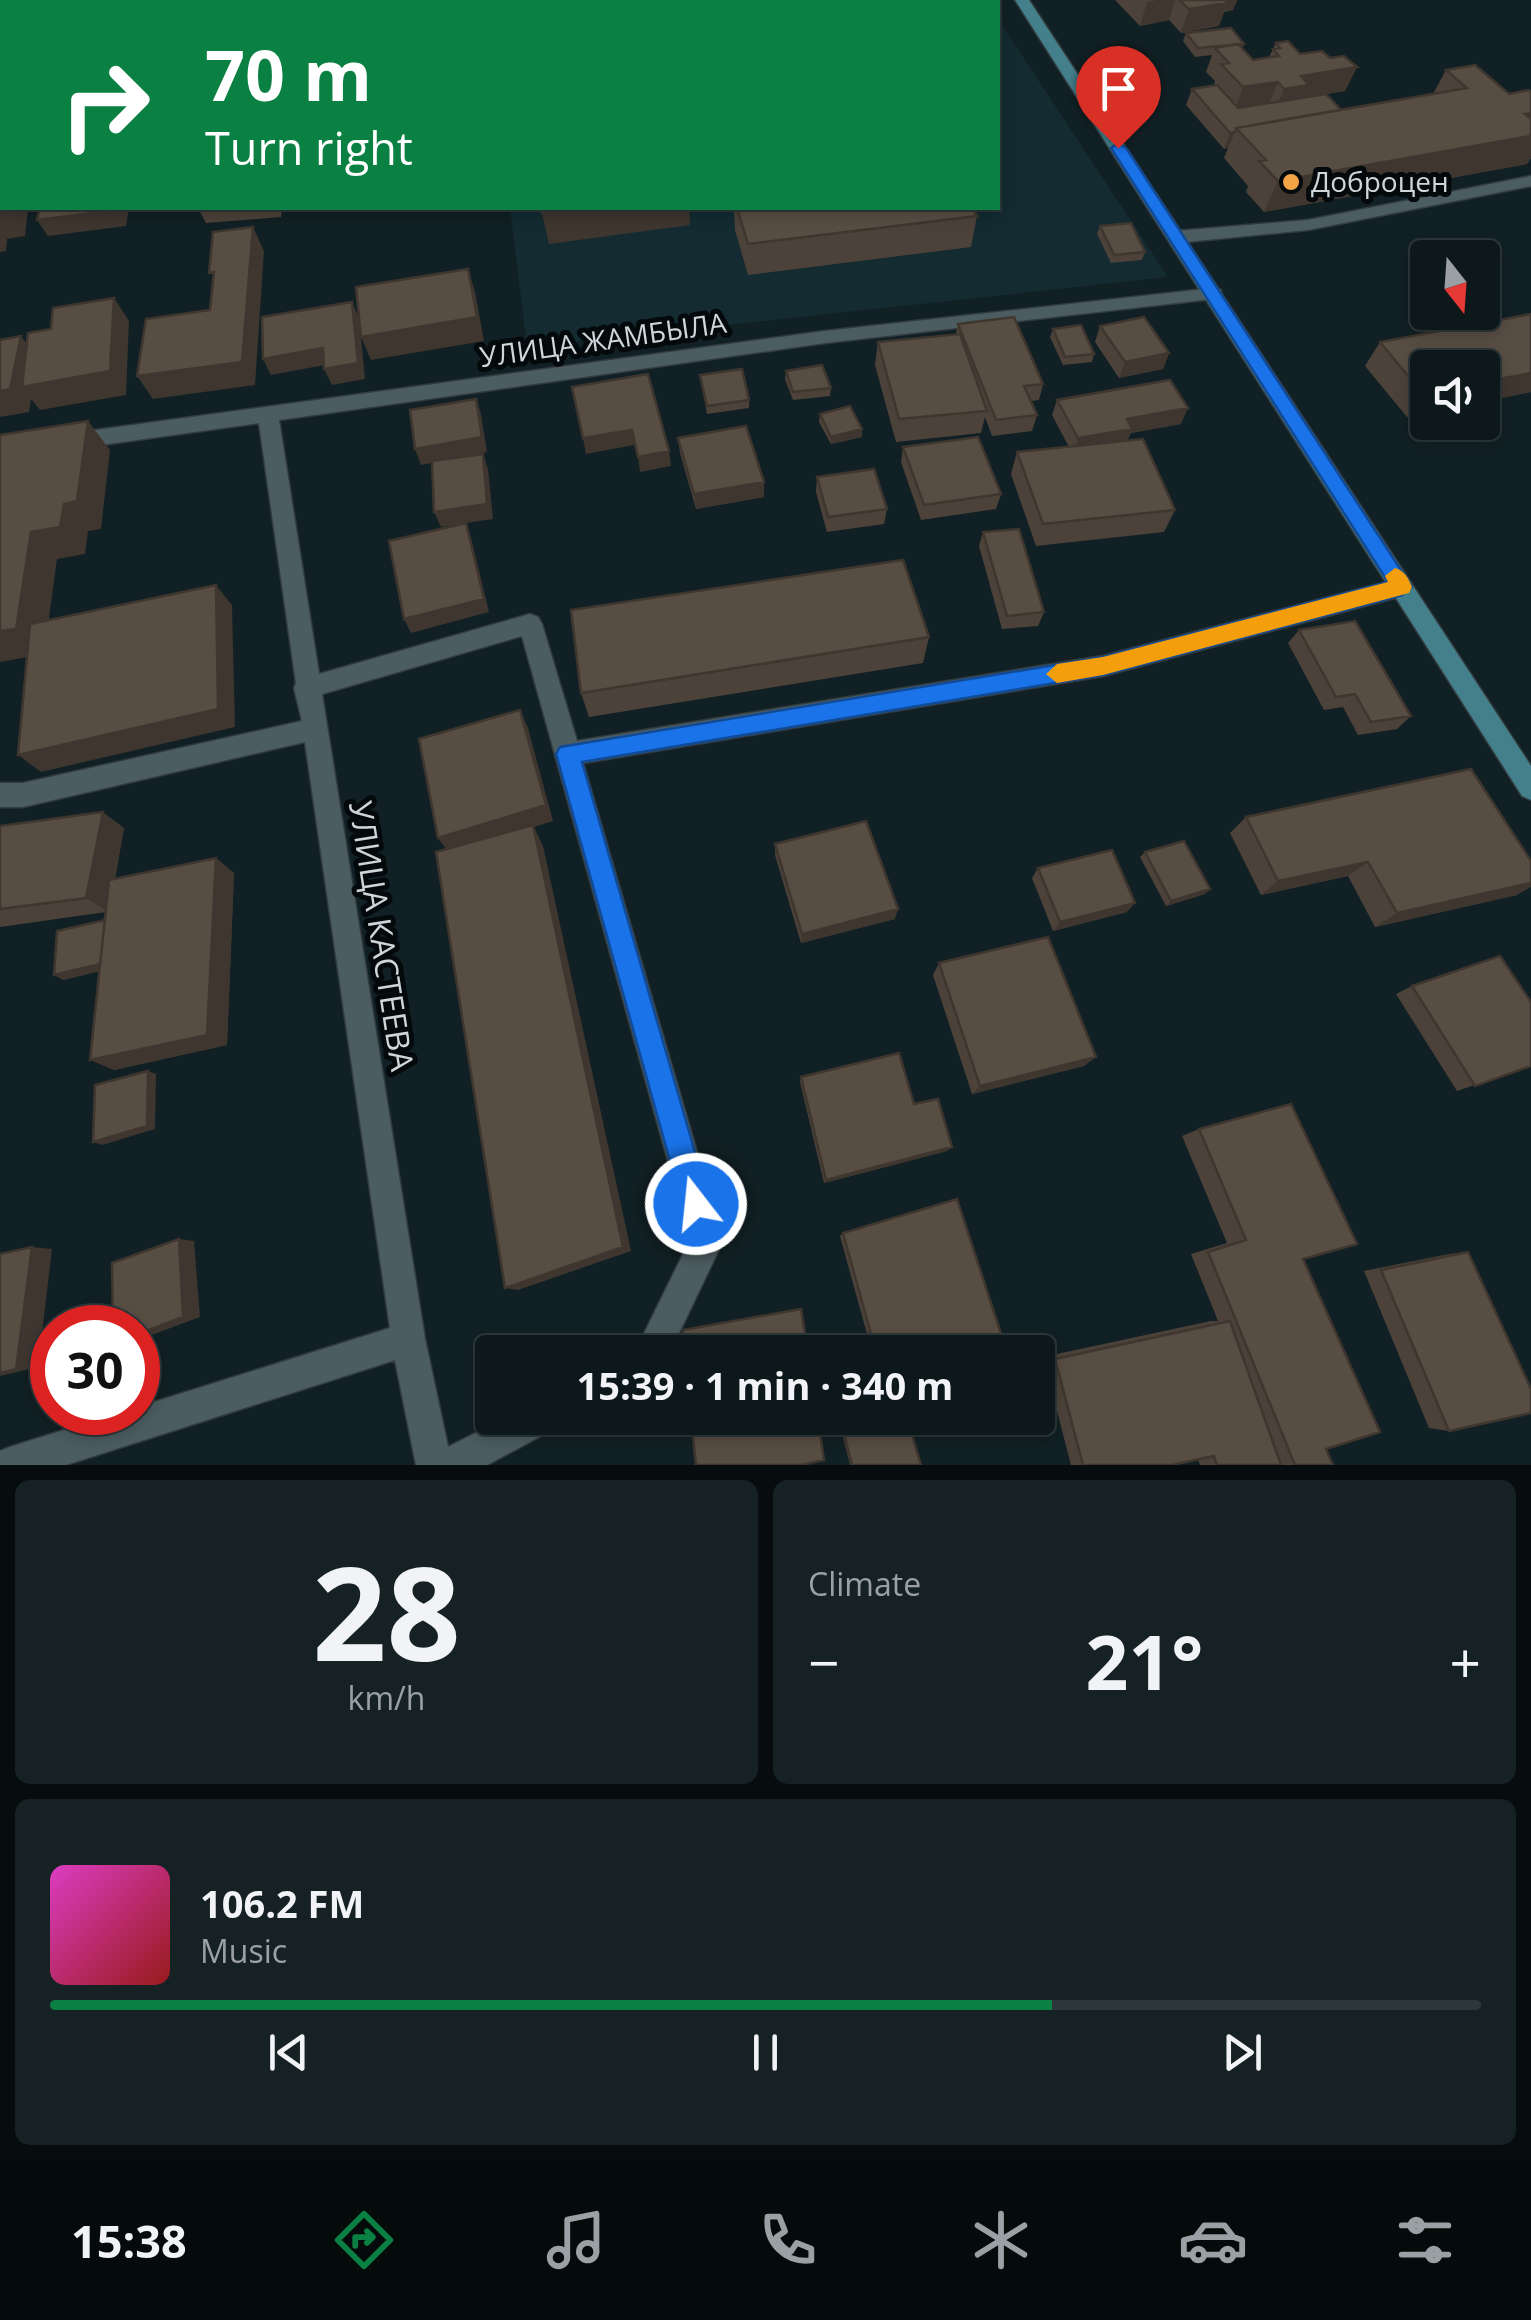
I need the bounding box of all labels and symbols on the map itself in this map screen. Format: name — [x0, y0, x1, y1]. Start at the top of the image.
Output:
pin — [1076, 46, 1161, 149]
place label: Доброцен — [1311, 162, 1449, 200]
marker: Доброцен — [1280, 171, 1302, 193]
north arrow — [1410, 240, 1500, 330]
street label: УЛИЦА ЖАМБЫЛА — [477, 303, 729, 375]
street label: УЛИЦА КАСТЕЕВА — [340, 798, 425, 1075]
position arrow — [644, 1152, 748, 1256]
speed limit sign: 30 — [30, 1305, 160, 1435]

